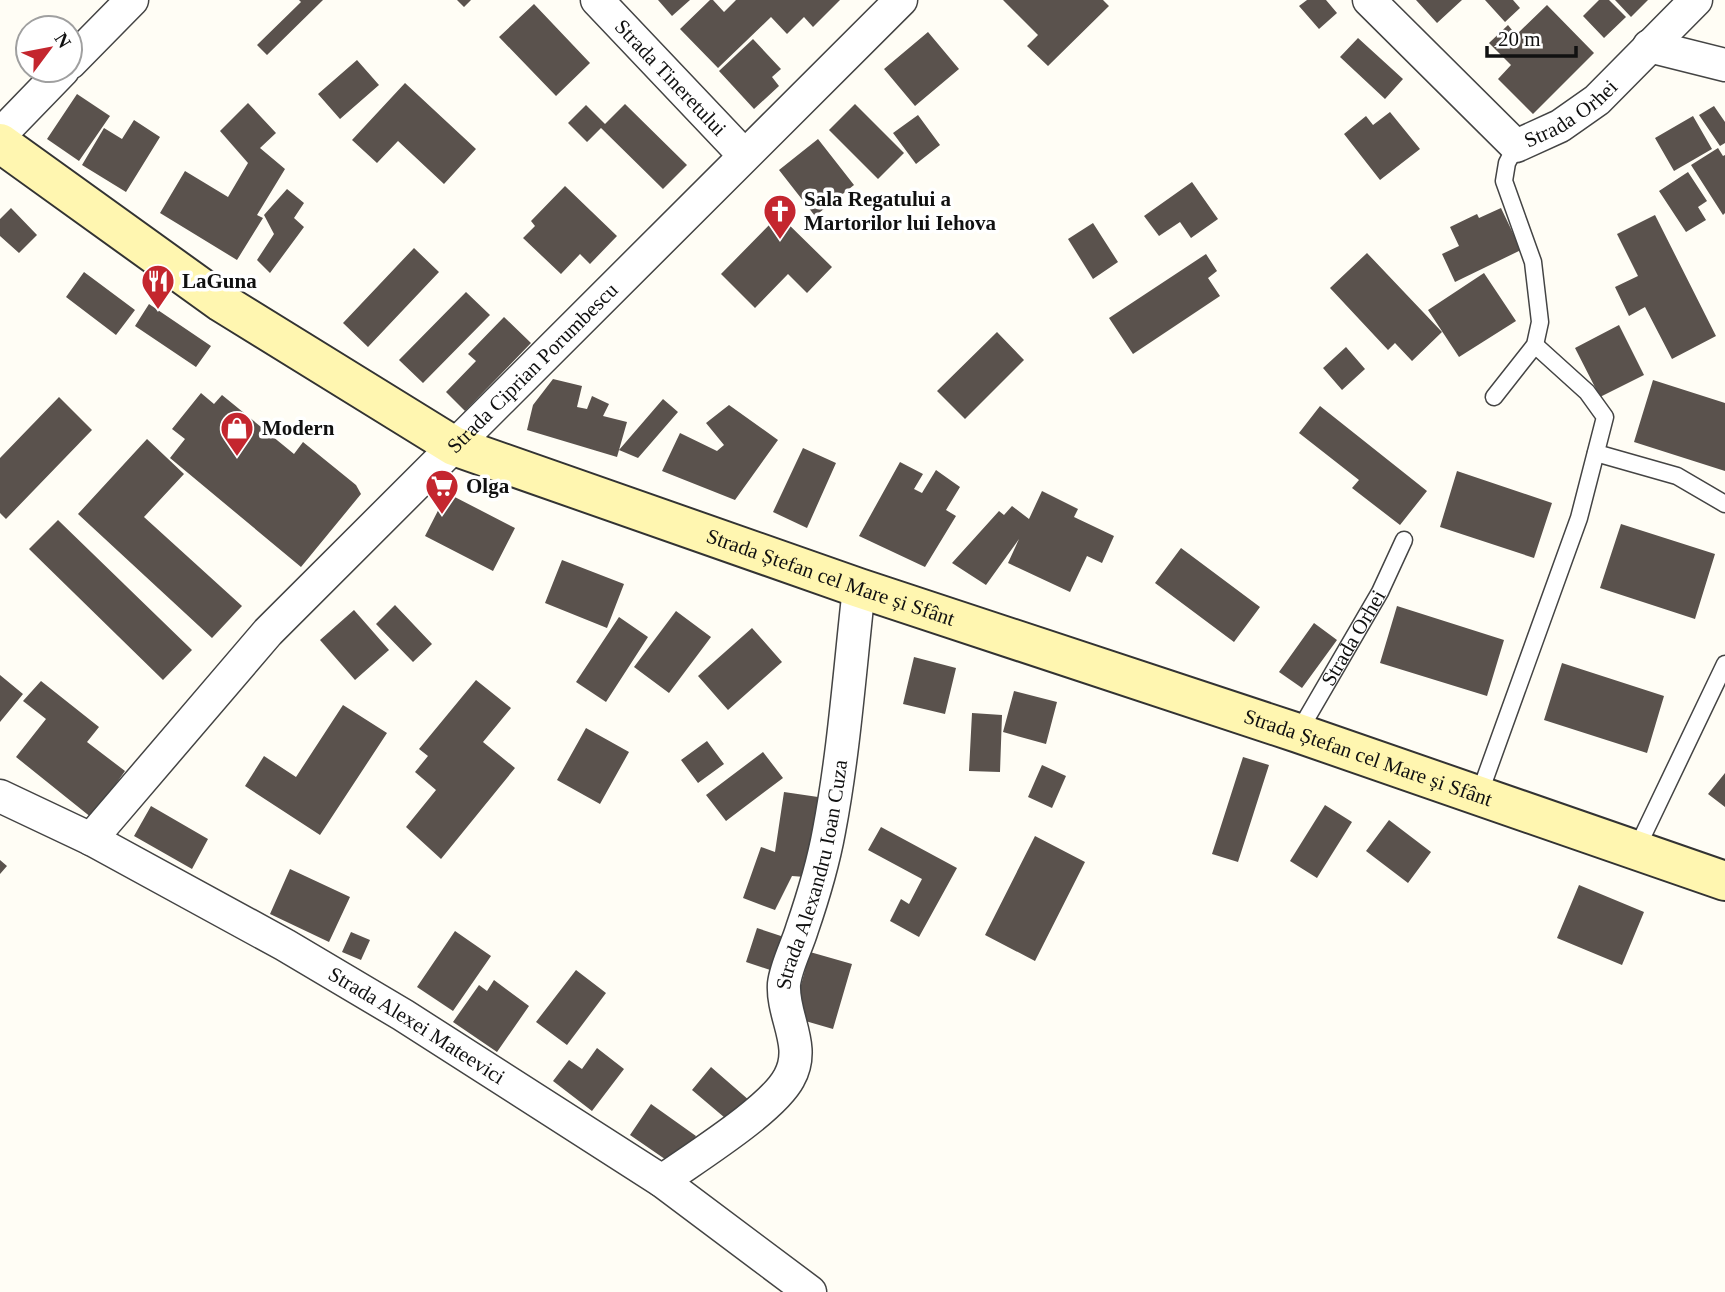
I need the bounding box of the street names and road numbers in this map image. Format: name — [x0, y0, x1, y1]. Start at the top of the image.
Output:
street label: Strada Tineretului — [610, 15, 731, 141]
street label: Strada Orhei — [1521, 75, 1622, 153]
street label: Strada Ciprian Porumbescu — [442, 278, 623, 458]
street label: Strada Ștefan cel Mare și Sfânt — [703, 523, 958, 631]
street label: Strada Orhei — [1316, 586, 1391, 690]
street label: Strada Ștefan cel Mare și Sfânt — [1241, 704, 1496, 811]
street label: Strada Alexandru Ioan Cuza — [771, 757, 852, 991]
street label: Strada Alexei Mateevici — [324, 962, 509, 1089]

